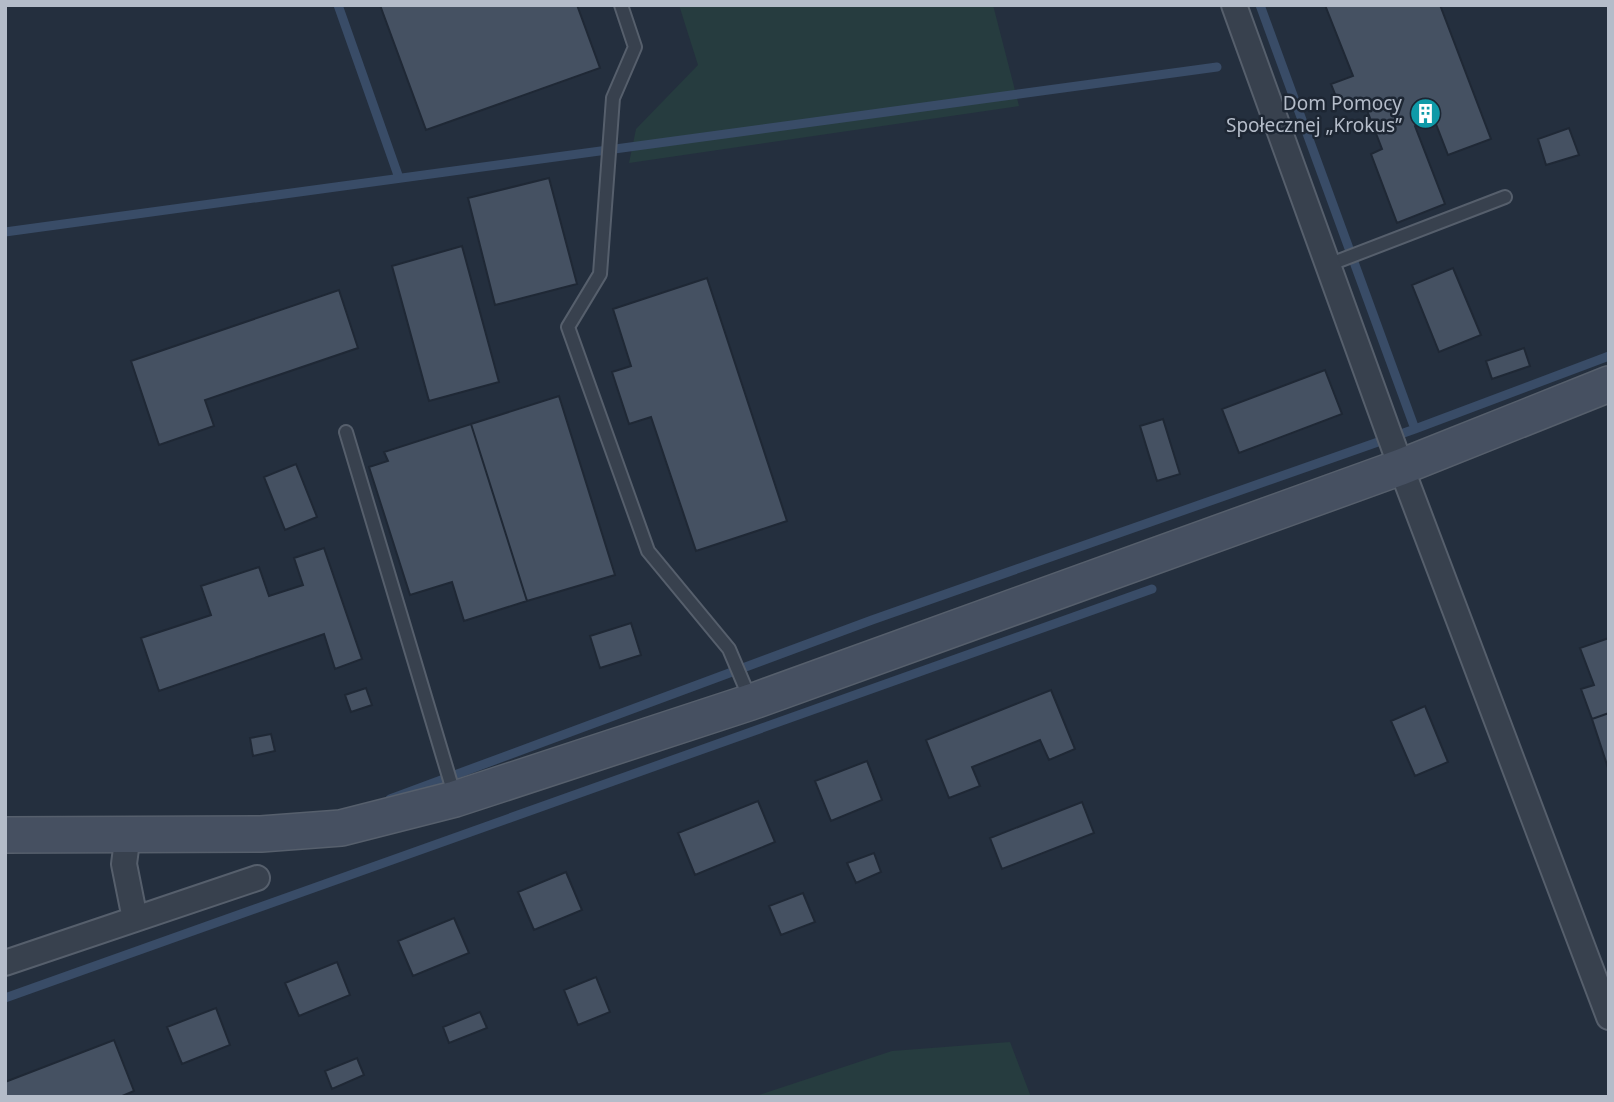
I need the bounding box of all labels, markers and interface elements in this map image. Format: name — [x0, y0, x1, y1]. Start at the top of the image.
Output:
place label: Dom Pomocy Społecznej „Krokus” — [1226, 90, 1402, 138]
building icon: Dom Pomocy Społecznej „Krokus” — [1408, 97, 1442, 131]

